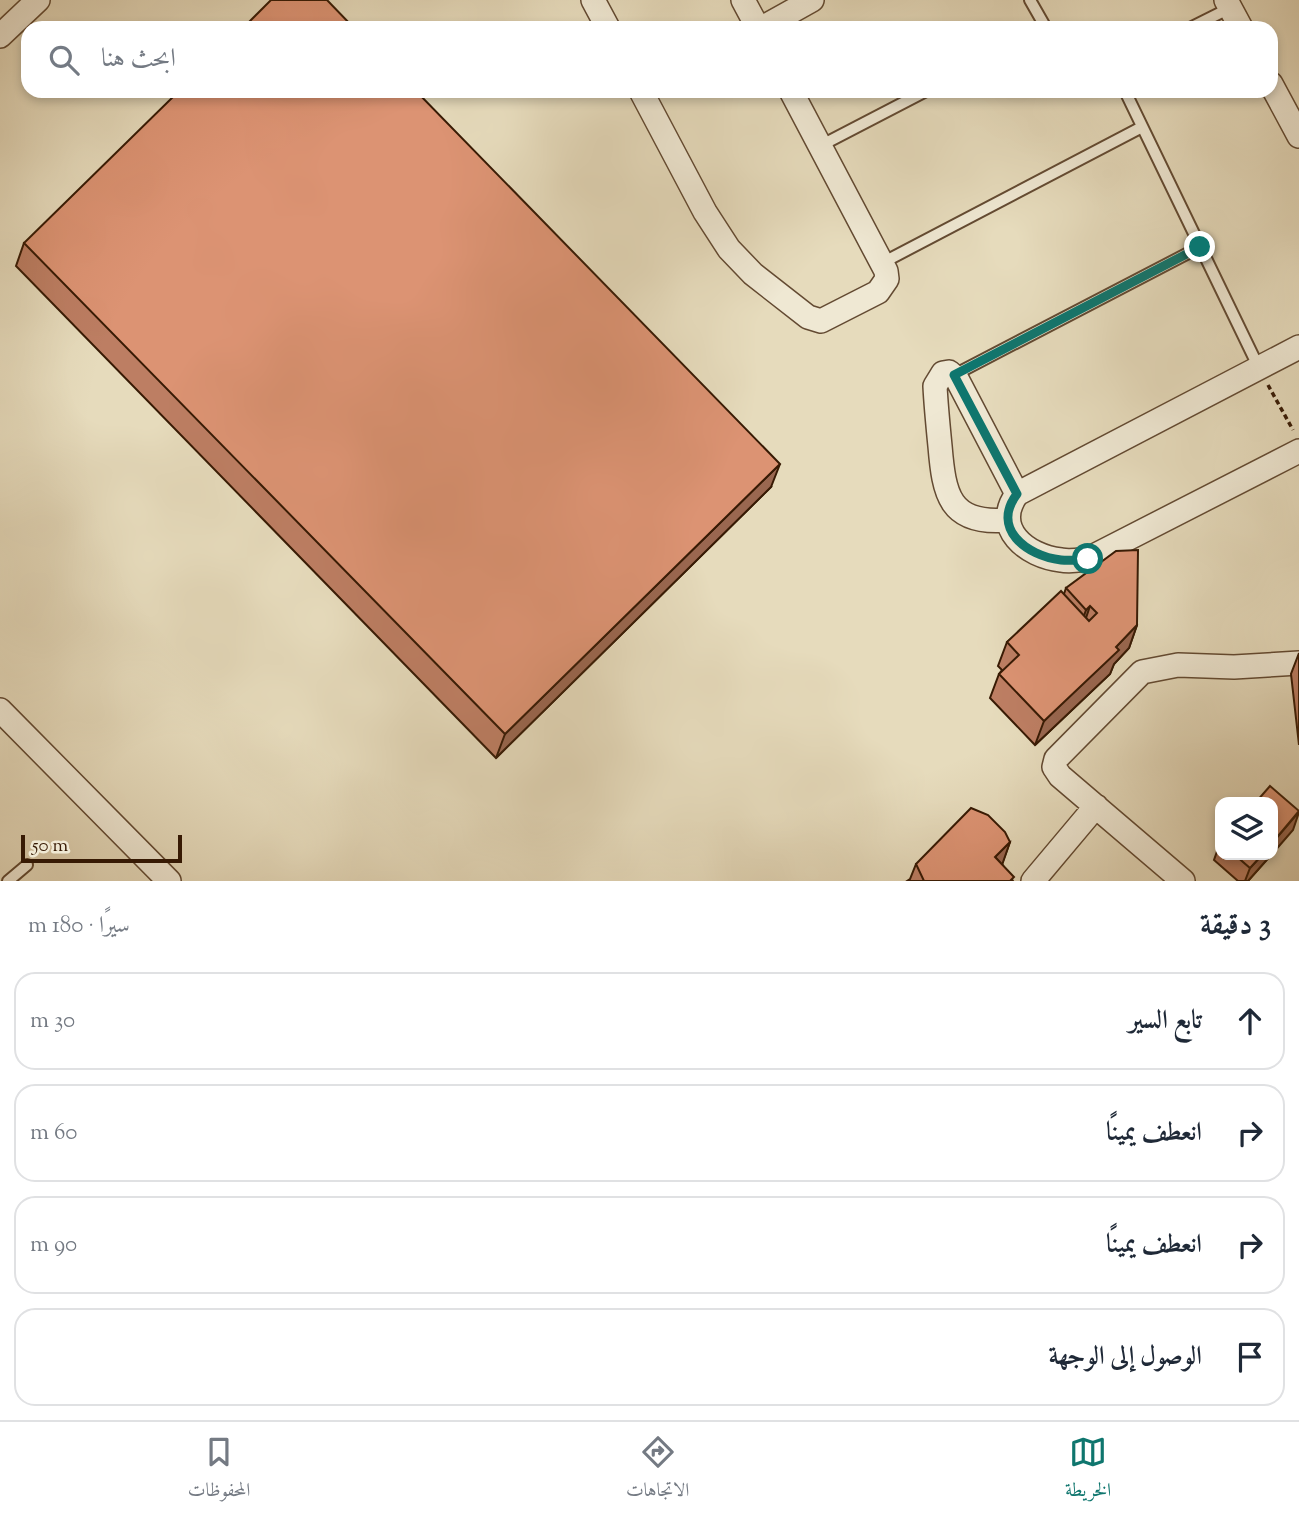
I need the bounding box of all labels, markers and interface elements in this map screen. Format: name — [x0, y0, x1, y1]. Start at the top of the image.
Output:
search box — [21, 21, 1278, 98]
icon: search — [45, 41, 83, 79]
text: ابحث هنا — [101, 41, 176, 78]
route end — [1184, 231, 1215, 262]
route start — [1072, 543, 1103, 574]
map controls — [1215, 797, 1278, 860]
button: layers — [1215, 797, 1278, 860]
scale bar — [21, 832, 182, 864]
text: 50 m — [32, 833, 68, 860]
text: 3 دقيقة — [1200, 905, 1271, 948]
text: سيرًا · 180 m — [28, 910, 130, 943]
icon: ahead — [1231, 1002, 1269, 1040]
text: تابع السير — [1129, 1003, 1202, 1040]
text: 30 m — [30, 1005, 75, 1038]
icon: right — [1231, 1114, 1269, 1152]
text: انعطف يمينًا — [1106, 1115, 1202, 1152]
text: 60 m — [30, 1117, 78, 1150]
icon: right — [1231, 1226, 1269, 1264]
text: انعطف يمينًا — [1106, 1227, 1202, 1264]
text: 90 m — [30, 1229, 77, 1262]
icon: arrive — [1231, 1338, 1269, 1376]
text: الوصول إلى الوجهة — [1048, 1339, 1202, 1376]
tab: المحفوظات — [188, 1433, 250, 1508]
tab: الاتجاهات — [626, 1433, 689, 1508]
tab: الخريطة — [1065, 1433, 1111, 1508]

